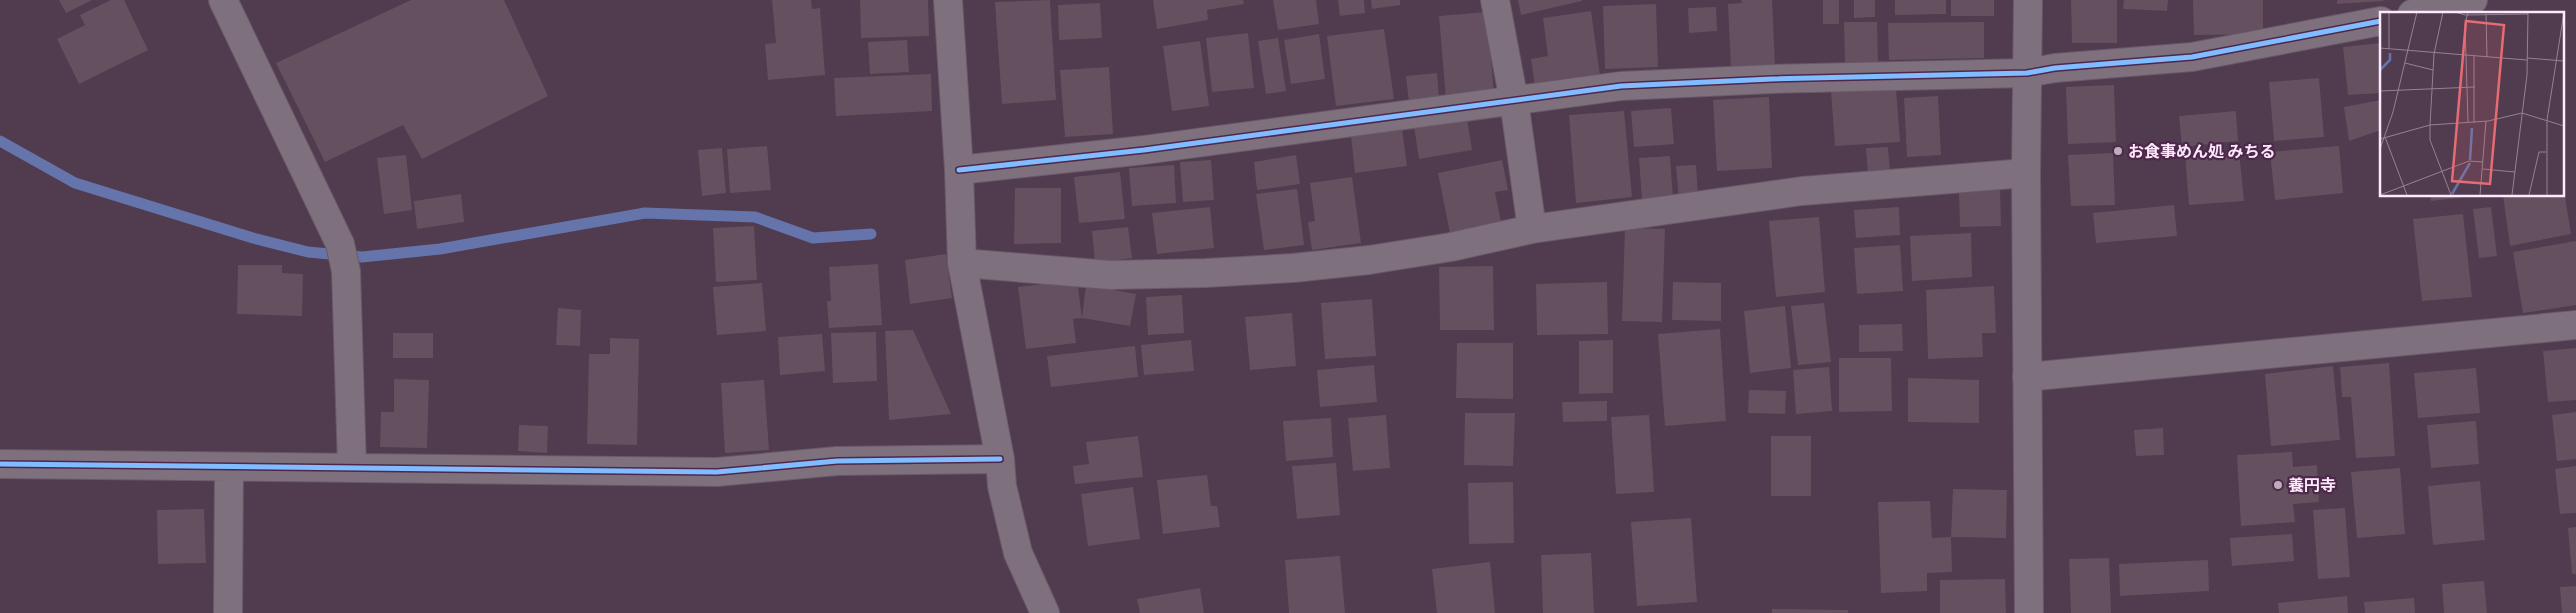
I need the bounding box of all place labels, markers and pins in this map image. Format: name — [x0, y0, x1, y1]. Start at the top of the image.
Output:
place label: お食事めん処 みちる — [2128, 142, 2276, 161]
marker: お食事めん処 みちる — [2112, 145, 2124, 157]
place label: 養円寺 — [2288, 476, 2336, 495]
marker: 養円寺 — [2272, 479, 2284, 491]

